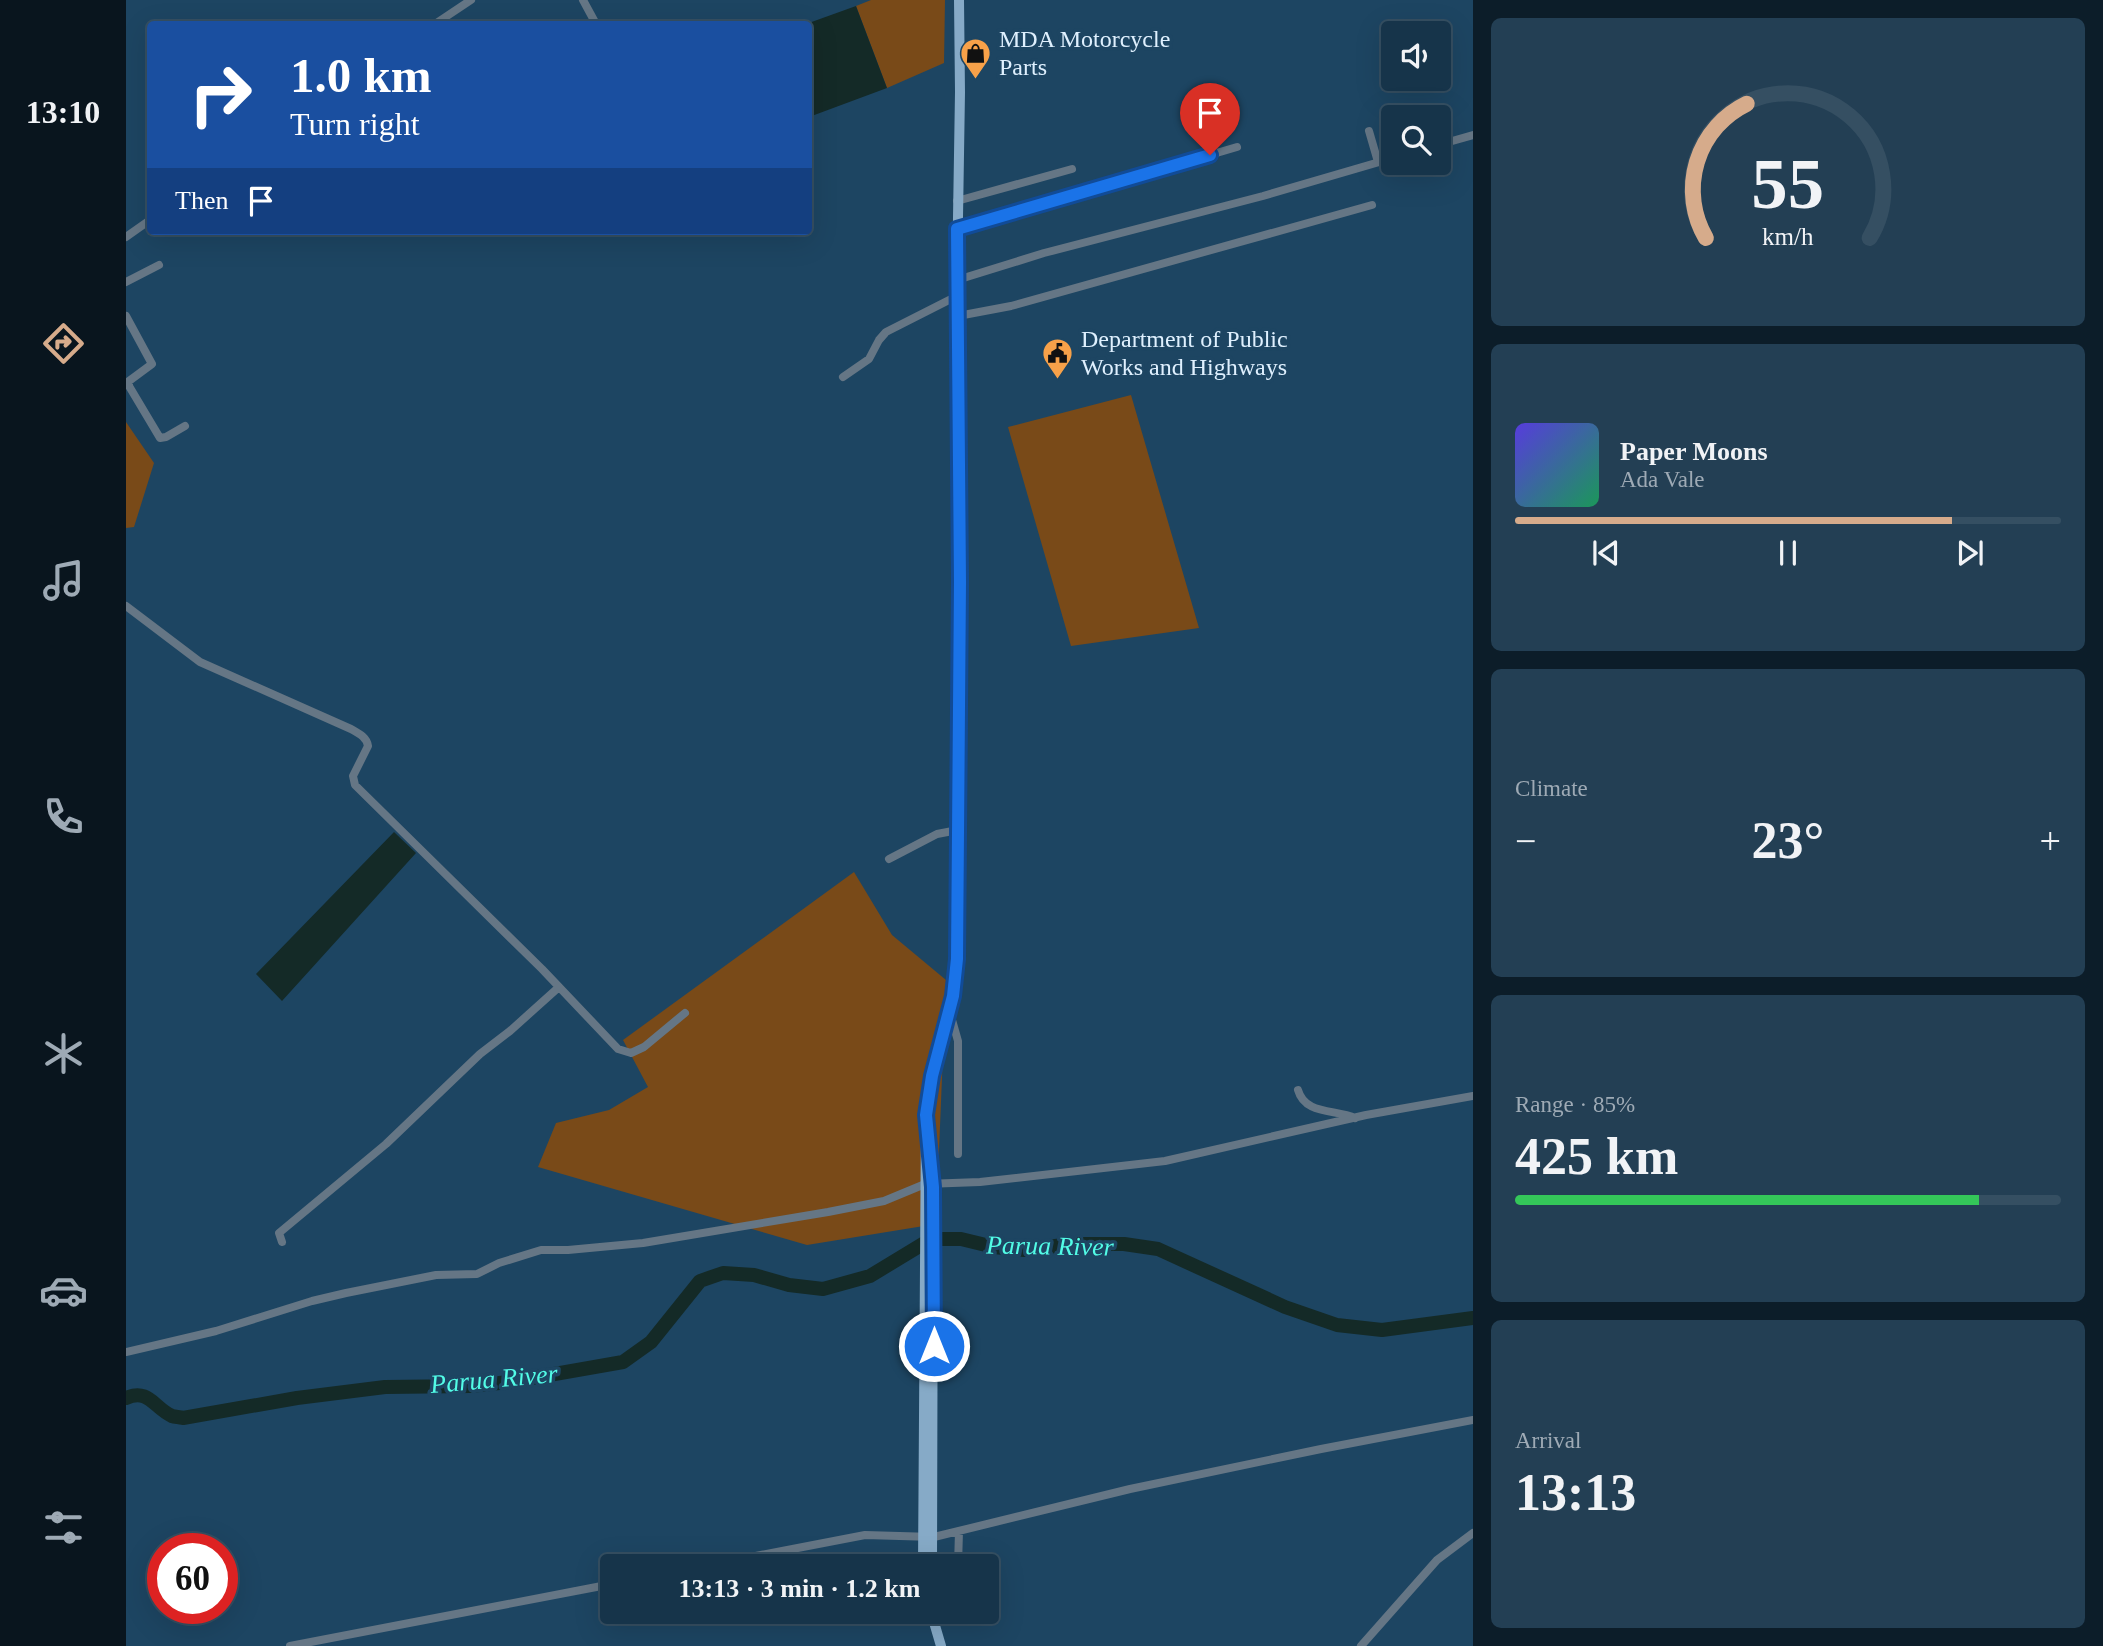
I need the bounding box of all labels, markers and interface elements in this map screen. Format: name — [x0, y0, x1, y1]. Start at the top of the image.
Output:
map controls — [1381, 21, 1451, 175]
button: sound — [1381, 21, 1451, 91]
place label: MDA Motorcycle Parts — [999, 26, 1170, 80]
shop icon: MDA Motorcycle Parts — [959, 36, 993, 80]
text: 1.0 km — [290, 48, 432, 103]
icon: right — [175, 49, 266, 140]
pin — [1180, 83, 1240, 155]
text: 13:10 — [26, 94, 100, 130]
icon: arrive — [1191, 94, 1229, 132]
button: search — [1381, 105, 1451, 175]
text: Turn right — [290, 106, 420, 142]
text: 55 — [1752, 143, 1824, 224]
icon: arrive — [242, 182, 280, 220]
text: Then — [175, 186, 228, 215]
text: km/h — [1762, 223, 1814, 250]
icon: directions — [39, 319, 88, 368]
place label: Department of Public Works and Highways — [1081, 326, 1288, 380]
public building icon: Department of Public Works and Highways — [1041, 336, 1075, 380]
text: Paper Moons — [1620, 437, 1768, 466]
text: Ada Vale — [1620, 467, 1705, 492]
icon: previous — [1587, 534, 1625, 572]
icon: pause — [1769, 534, 1807, 572]
icon: next — [1951, 534, 1989, 572]
icon: music — [39, 556, 88, 605]
text: Climate — [1515, 776, 1588, 801]
icon: phone — [39, 792, 88, 841]
text: 23° — [1752, 812, 1824, 869]
text: − — [1515, 820, 1536, 862]
text: + — [2040, 820, 2061, 862]
icon: climate — [39, 1029, 88, 1078]
text: Range · 85% — [1515, 1092, 1635, 1117]
text: 425 km — [1515, 1128, 1678, 1185]
water label: Parua River — [985, 1230, 1115, 1262]
icon: car — [39, 1266, 88, 1315]
position arrow — [897, 1309, 971, 1383]
water label: Parua River — [428, 1359, 560, 1399]
text: Arrival — [1515, 1428, 1581, 1453]
text: 13:13 — [1515, 1464, 1636, 1521]
icon: filters — [39, 1503, 88, 1552]
speed limit sign: 60 — [147, 1533, 238, 1624]
text: 13:13 · 3 min · 1.2 km — [679, 1574, 920, 1603]

